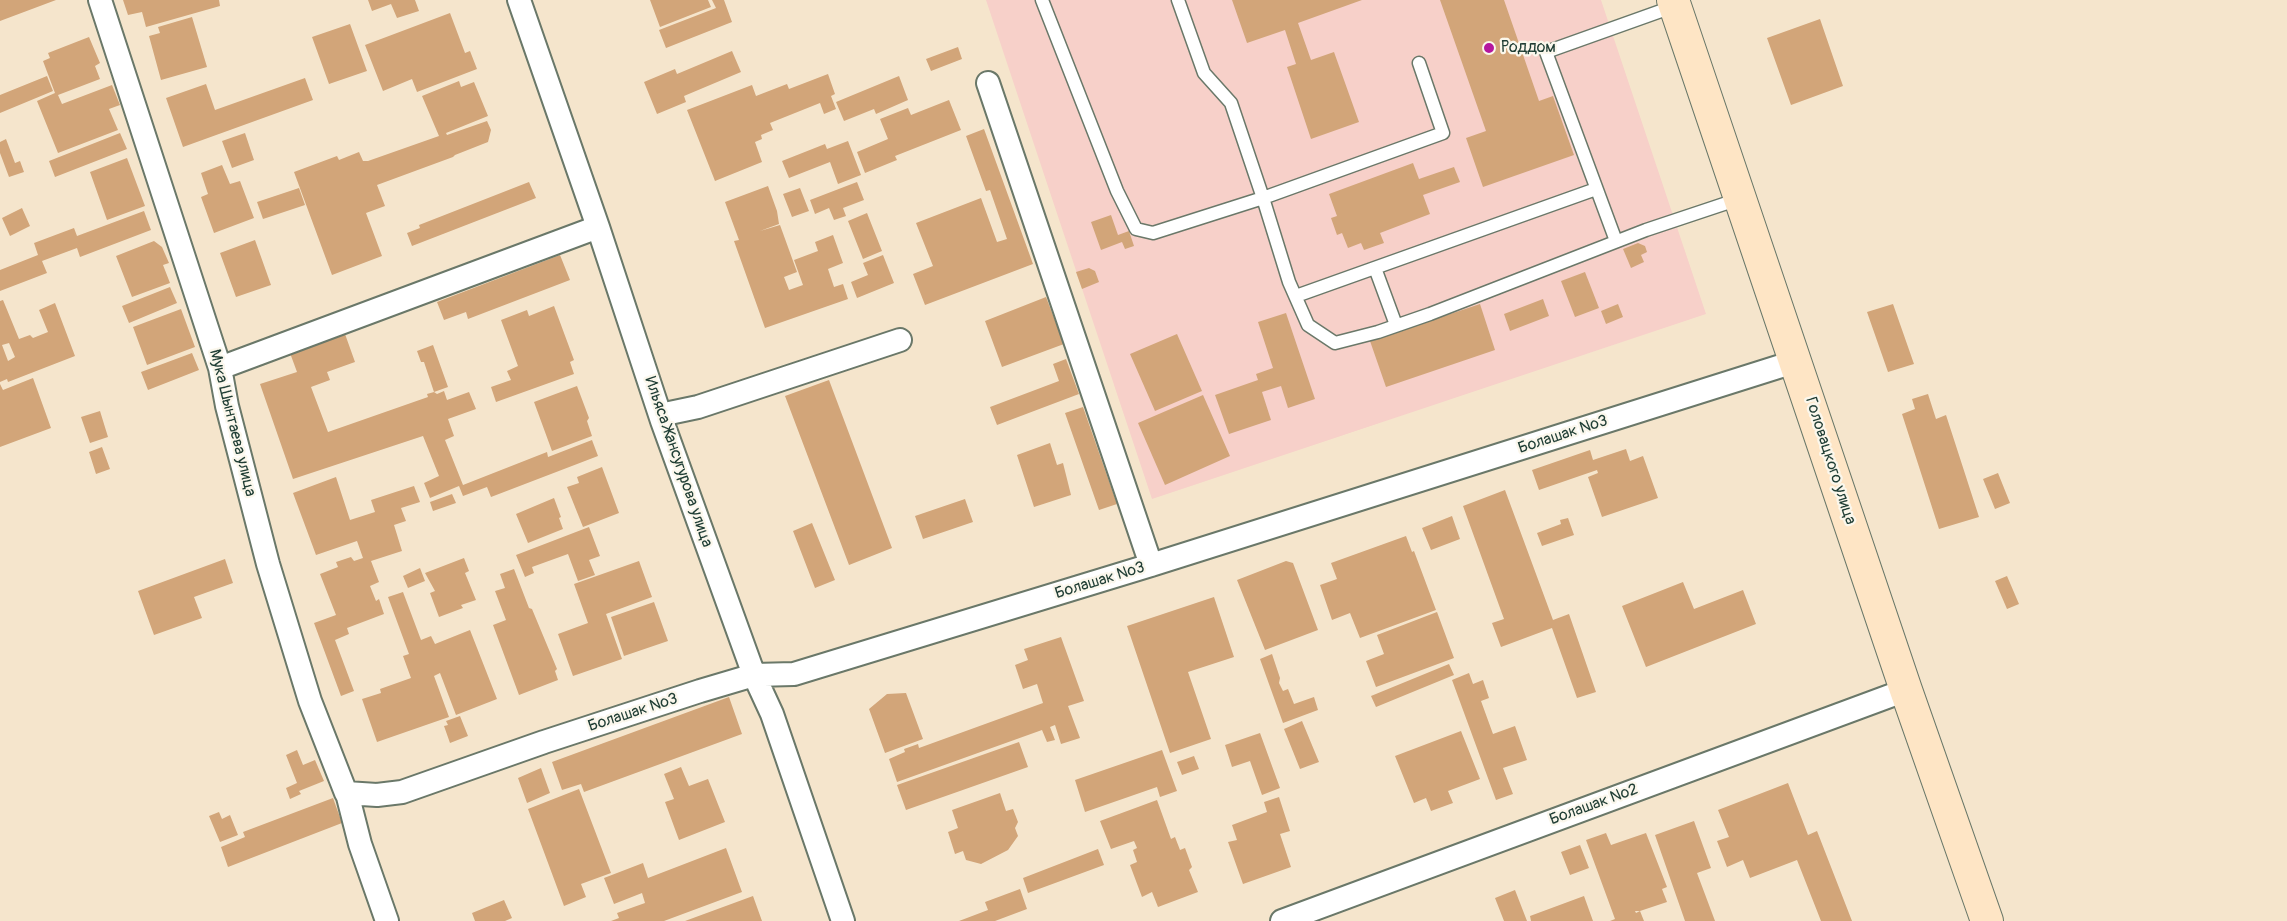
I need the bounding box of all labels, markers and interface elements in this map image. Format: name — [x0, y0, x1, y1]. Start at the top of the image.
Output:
place label: Роддом — [1501, 38, 1556, 58]
marker: Роддом — [1482, 41, 1496, 55]
street label: Мука Шынтаева улица — [204, 347, 260, 499]
street label: Ильяса Жансугурова улица — [640, 374, 716, 550]
street label: Головацкого улица — [1800, 395, 1860, 527]
street label: Болашак №3 — [1516, 412, 1610, 458]
street label: Болашак №3 — [1053, 558, 1147, 604]
street label: Болашак №3 — [586, 690, 680, 736]
street label: Болашак №2 — [1547, 780, 1641, 830]

